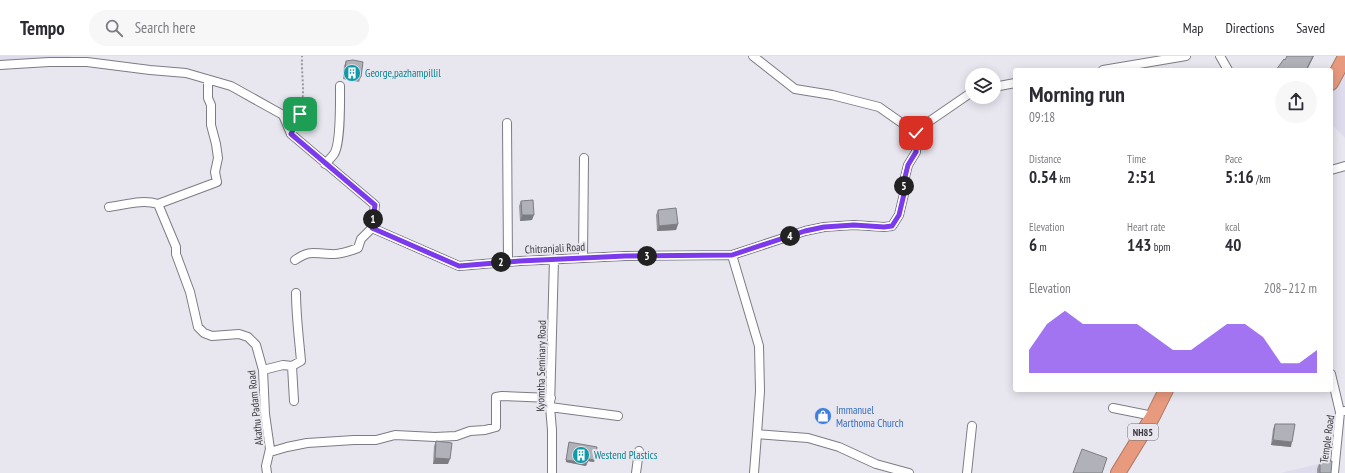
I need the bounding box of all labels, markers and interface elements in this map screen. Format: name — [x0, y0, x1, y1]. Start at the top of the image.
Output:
search box — [89, 10, 369, 46]
text: Tempo — [20, 16, 65, 40]
icon: search — [103, 17, 125, 39]
text: Search here — [135, 18, 196, 37]
text: Map — [1183, 19, 1203, 37]
text: Directions — [1225, 19, 1274, 37]
text: Saved — [1296, 19, 1325, 37]
building icon: George,pazhampillil — [342, 63, 362, 83]
place label: George,pazhampillil — [365, 66, 441, 80]
map controls — [965, 68, 1001, 104]
button: layers — [965, 68, 1001, 104]
text: Morning run — [1029, 80, 1125, 108]
button: share — [1275, 81, 1317, 123]
pin — [283, 97, 317, 131]
icon: arrive — [289, 103, 311, 125]
text: 09:18 — [1029, 109, 1055, 126]
pin — [899, 116, 933, 150]
icon: check — [905, 122, 927, 144]
text: Distance — [1029, 152, 1061, 166]
text: Time — [1127, 152, 1146, 166]
text: Pace — [1225, 152, 1242, 166]
text: 0.54 — [1029, 166, 1057, 188]
text: 2:51 — [1127, 166, 1156, 188]
text: 5:16 — [1225, 166, 1254, 188]
text: km — [1057, 172, 1071, 186]
text: /km — [1254, 172, 1271, 186]
pin: 5 — [894, 176, 914, 196]
text: 5 — [901, 179, 907, 193]
pin: 1 — [363, 209, 383, 229]
text: 1 — [370, 212, 376, 226]
text: Elevation — [1029, 220, 1064, 234]
text: Heart rate — [1127, 220, 1165, 234]
text: kcal — [1225, 220, 1240, 234]
pin: 4 — [780, 226, 800, 246]
text: 4 — [787, 229, 793, 243]
text: 6 — [1029, 234, 1037, 256]
text: 143 — [1127, 234, 1151, 256]
text: 40 — [1225, 234, 1241, 256]
street label: Chitranjali Road — [524, 239, 586, 257]
text: m — [1037, 240, 1047, 254]
text: bpm — [1151, 240, 1170, 254]
pin: 3 — [637, 246, 657, 266]
text: 3 — [644, 249, 650, 263]
pin: 2 — [491, 252, 511, 272]
text: 2 — [498, 255, 504, 269]
text: Elevation — [1029, 280, 1071, 297]
text: 208–212 m — [1264, 280, 1317, 297]
street label: Kyomtha Seminary Road — [533, 320, 549, 412]
street label: Akathu Padam Road — [244, 370, 266, 446]
place label: Immanuel Marthoma Church — [836, 403, 904, 430]
shop icon: Immanuel Marthoma Church — [813, 406, 833, 426]
street label: Temple Road — [1317, 414, 1337, 464]
road number: NH85 — [1128, 424, 1158, 440]
building icon: Westend Plastics — [571, 445, 591, 465]
place label: Westend Plastics — [594, 448, 658, 462]

